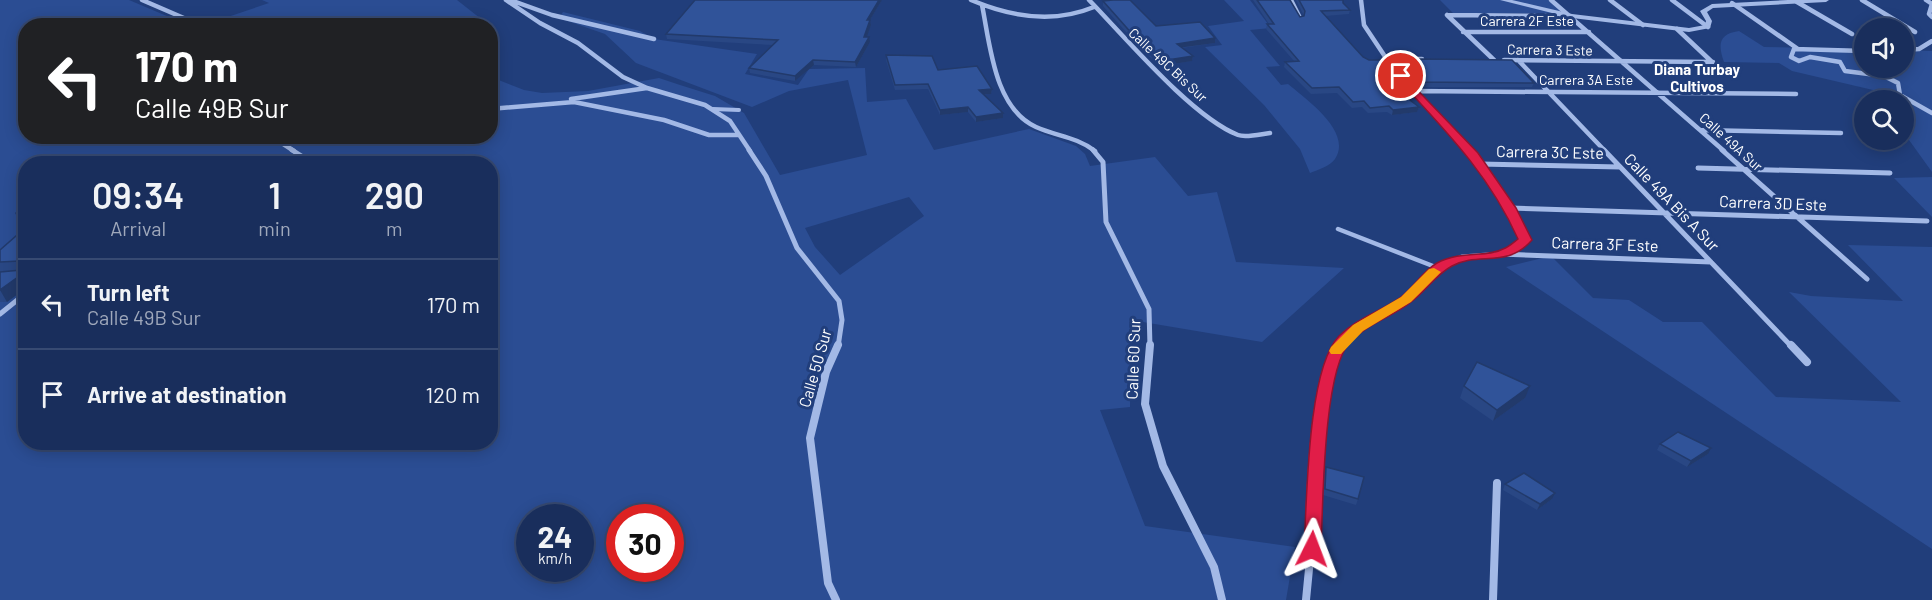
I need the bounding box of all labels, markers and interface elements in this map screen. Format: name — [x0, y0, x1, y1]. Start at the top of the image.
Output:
street label: Carrera 2F Este — [1480, 12, 1574, 29]
map controls — [1854, 18, 1914, 150]
button: sound — [1854, 18, 1914, 78]
street label: Calle 49C Bis Sur — [1126, 24, 1211, 105]
text: 170 m — [135, 40, 238, 90]
street label: Carrera 3 Este — [1507, 40, 1593, 59]
icon: left — [36, 42, 114, 120]
pin — [1375, 50, 1426, 101]
icon: arrive — [1384, 59, 1417, 92]
district label: Diana Turbay Cultivos — [1654, 60, 1740, 95]
street label: Carrera 3A Este — [1539, 71, 1633, 88]
button: search — [1854, 90, 1914, 150]
text: Calle 49B Sur — [135, 91, 289, 123]
street label: Calle 49A Sur — [1696, 109, 1767, 174]
street label: Carrera 3C Este — [1496, 141, 1604, 162]
street label: Calle 49A Bis A Sur — [1621, 149, 1724, 255]
text: 09:34 — [92, 173, 184, 216]
text: 1 — [268, 173, 281, 216]
text: 290 — [365, 173, 424, 216]
street label: Carrera 3D Este — [1719, 191, 1827, 214]
text: Arrival — [110, 216, 166, 240]
text: min — [258, 216, 291, 240]
text: m — [386, 216, 403, 240]
street label: Carrera 3F Este — [1551, 232, 1659, 255]
text: Turn left — [87, 279, 170, 305]
icon: left — [36, 288, 69, 321]
text: 170 m — [427, 291, 480, 317]
text: Calle 49B Sur — [87, 305, 201, 329]
street label: Calle 60 Sur — [1122, 318, 1143, 400]
street label: Calle 50 Sur — [794, 326, 835, 409]
icon: arrive — [36, 378, 69, 411]
text: Arrive at destination — [87, 381, 286, 407]
text: 120 m — [425, 381, 480, 407]
speed limit sign: 30 — [606, 504, 684, 582]
position arrow — [1280, 517, 1344, 581]
text: 24 — [538, 518, 572, 554]
text: km/h — [538, 549, 572, 567]

